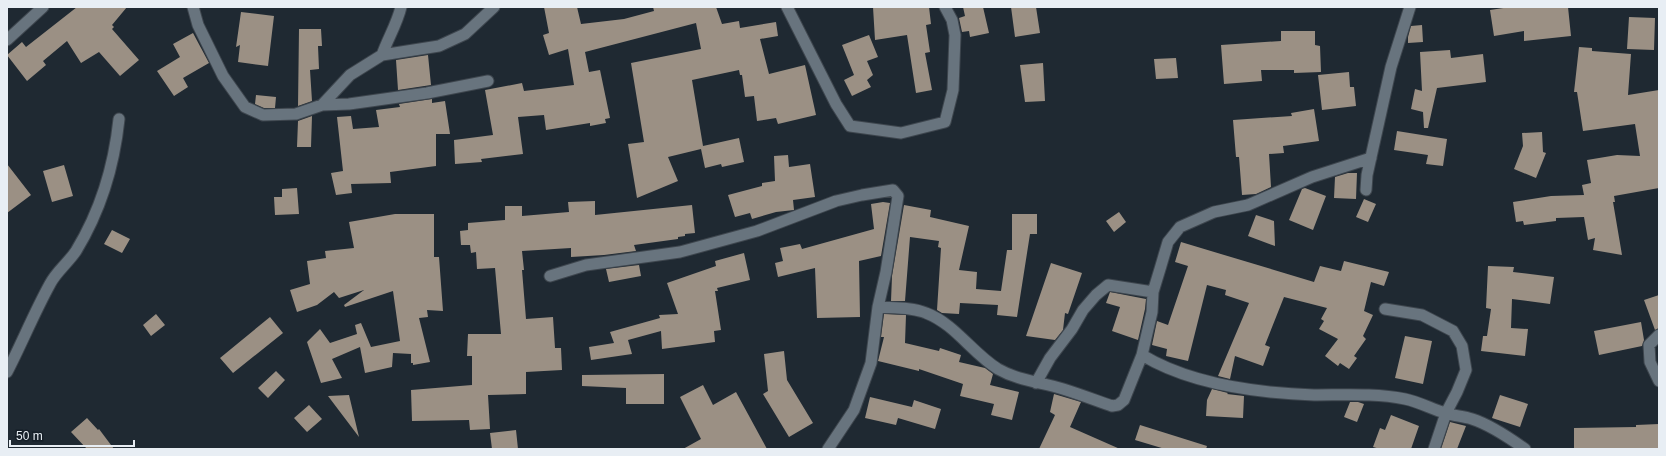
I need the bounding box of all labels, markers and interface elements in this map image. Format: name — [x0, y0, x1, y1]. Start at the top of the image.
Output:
scale bar — [10, 422, 134, 448]
text: 50 m — [16, 429, 43, 443]

